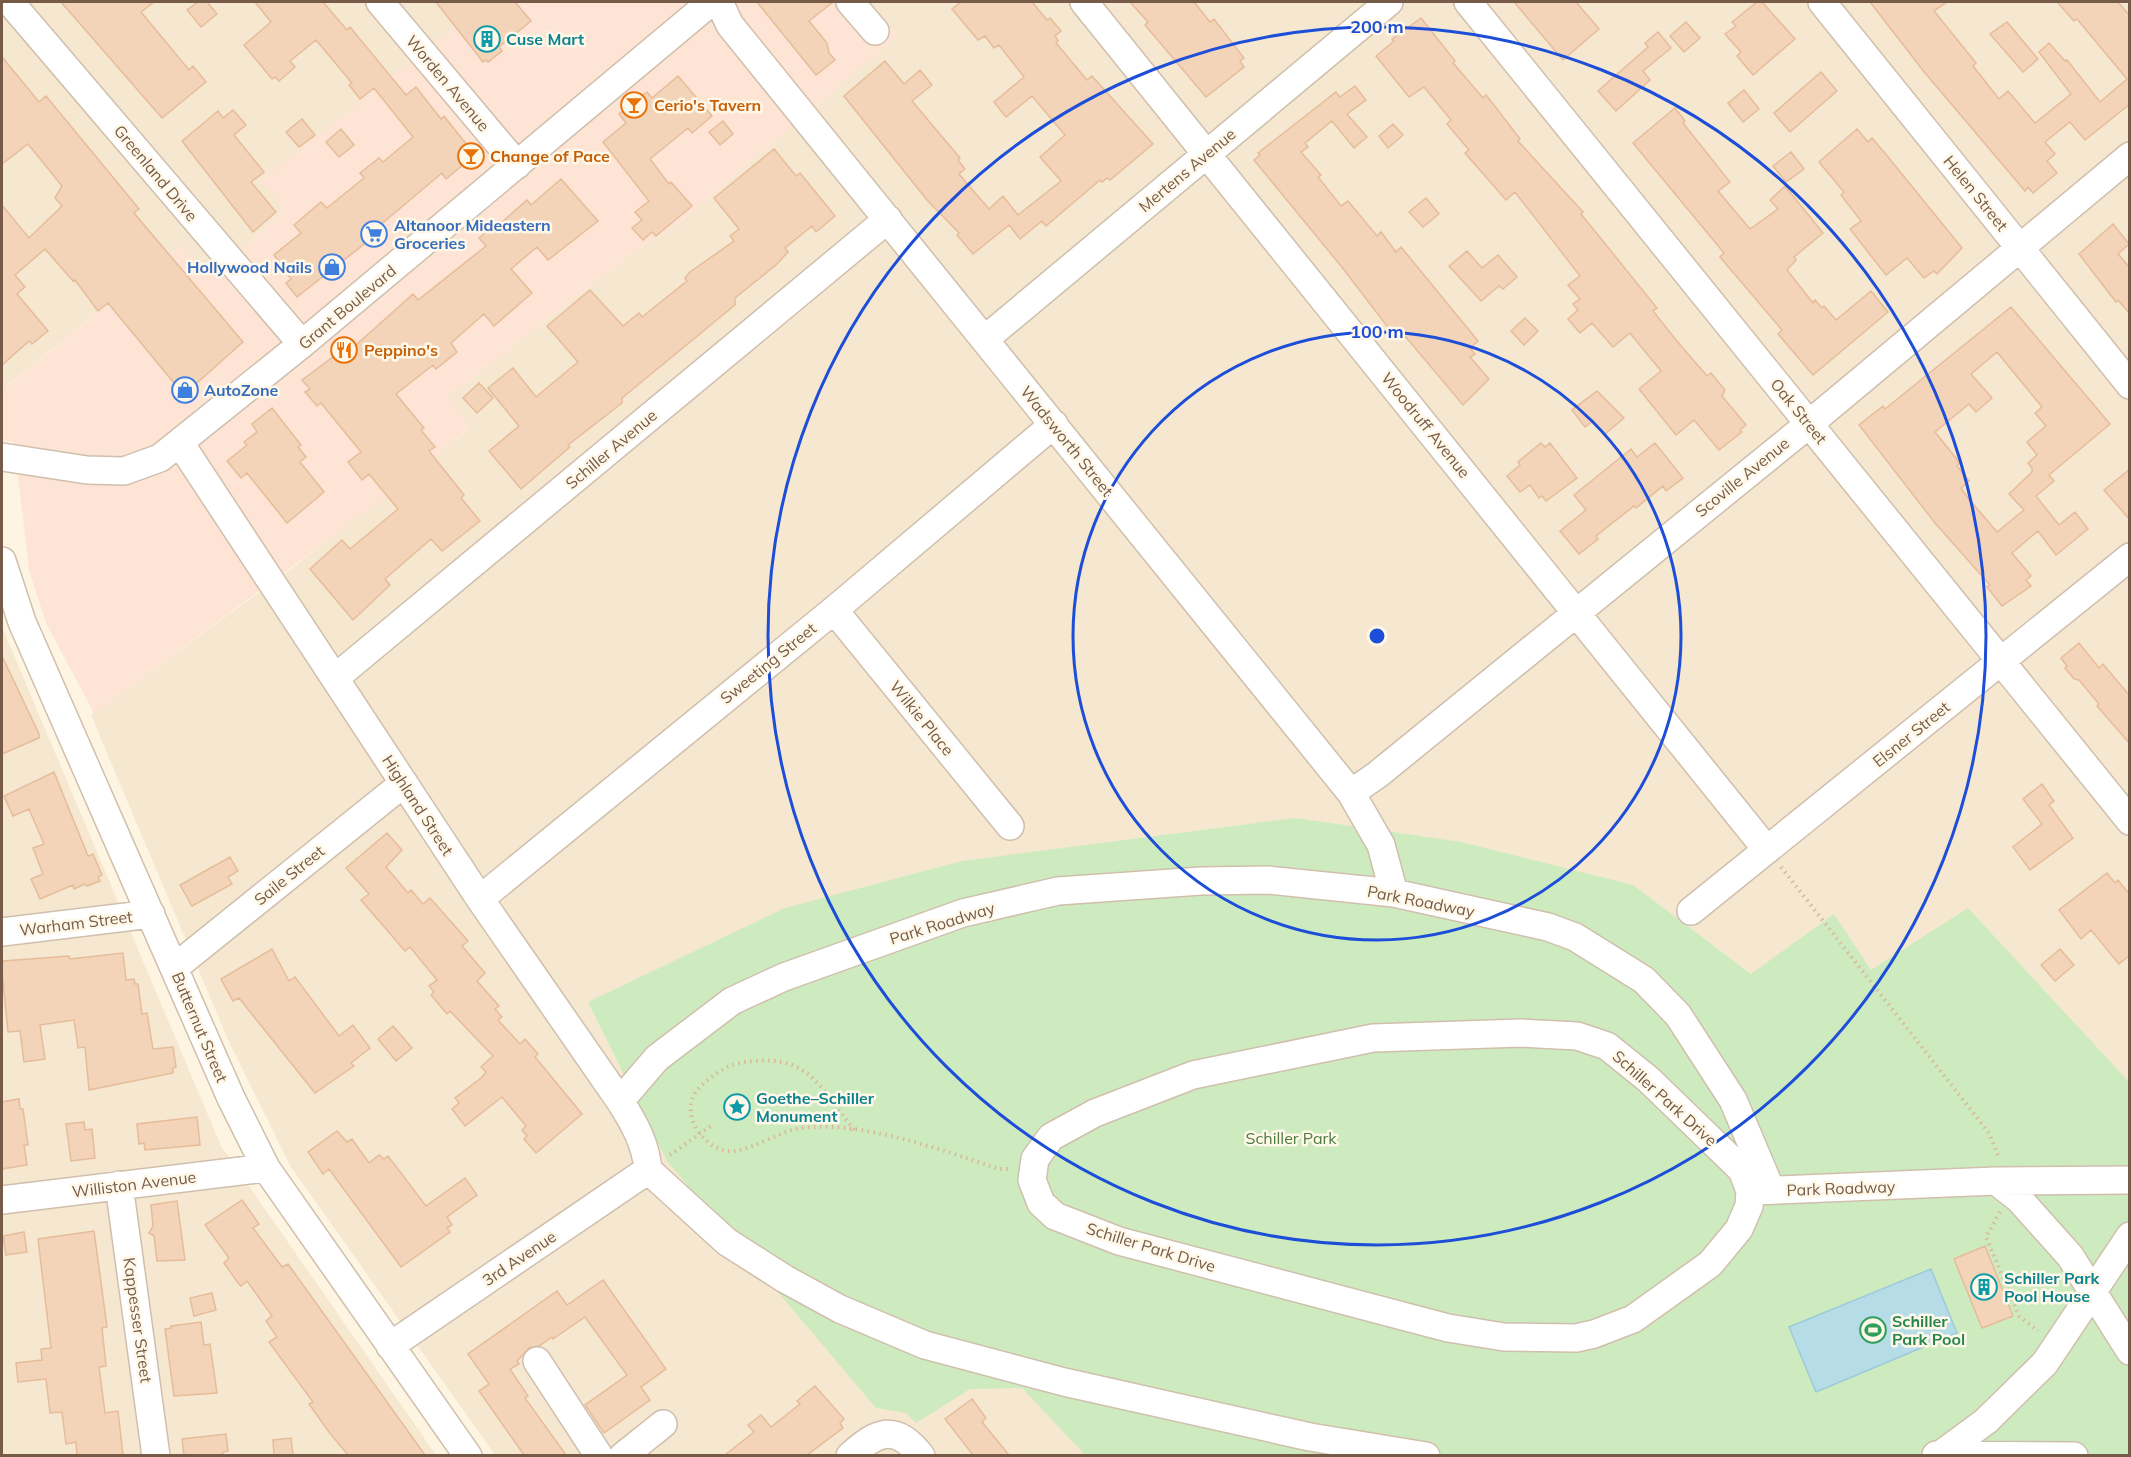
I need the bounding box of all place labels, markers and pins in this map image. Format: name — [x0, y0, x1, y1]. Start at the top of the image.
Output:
building icon: Cuse Mart — [472, 24, 502, 54]
place label: Cuse Mart — [506, 29, 584, 49]
bar icon: Cerio's Tavern — [619, 90, 649, 120]
place label: Cerio's Tavern — [654, 95, 761, 115]
bar icon: Change of Pace — [456, 141, 486, 171]
place label: Change of Pace — [490, 146, 610, 166]
place label: Altanoor Mideastern Groceries — [394, 215, 551, 253]
supermarket icon: Altanoor Mideastern Groceries — [359, 219, 389, 249]
shop icon: Hollywood Nails — [317, 252, 347, 282]
place label: Hollywood Nails — [187, 257, 312, 277]
restaurant icon: Peppino's — [329, 335, 359, 365]
place label: Peppino's — [364, 340, 438, 360]
shop icon: AutoZone — [170, 375, 200, 405]
place label: AutoZone — [204, 380, 279, 400]
centre of rings — [1367, 626, 1387, 646]
place label: Goethe–Schiller Monument — [756, 1088, 875, 1126]
place icon: Goethe–Schiller Monument — [722, 1092, 752, 1122]
place label: Schiller Park Pool House — [2004, 1268, 2100, 1306]
building icon: Schiller Park Pool House — [1969, 1272, 1999, 1302]
place label: Schiller Park Pool — [1892, 1311, 1965, 1349]
sports icon: Schiller Park Pool — [1858, 1315, 1888, 1345]

